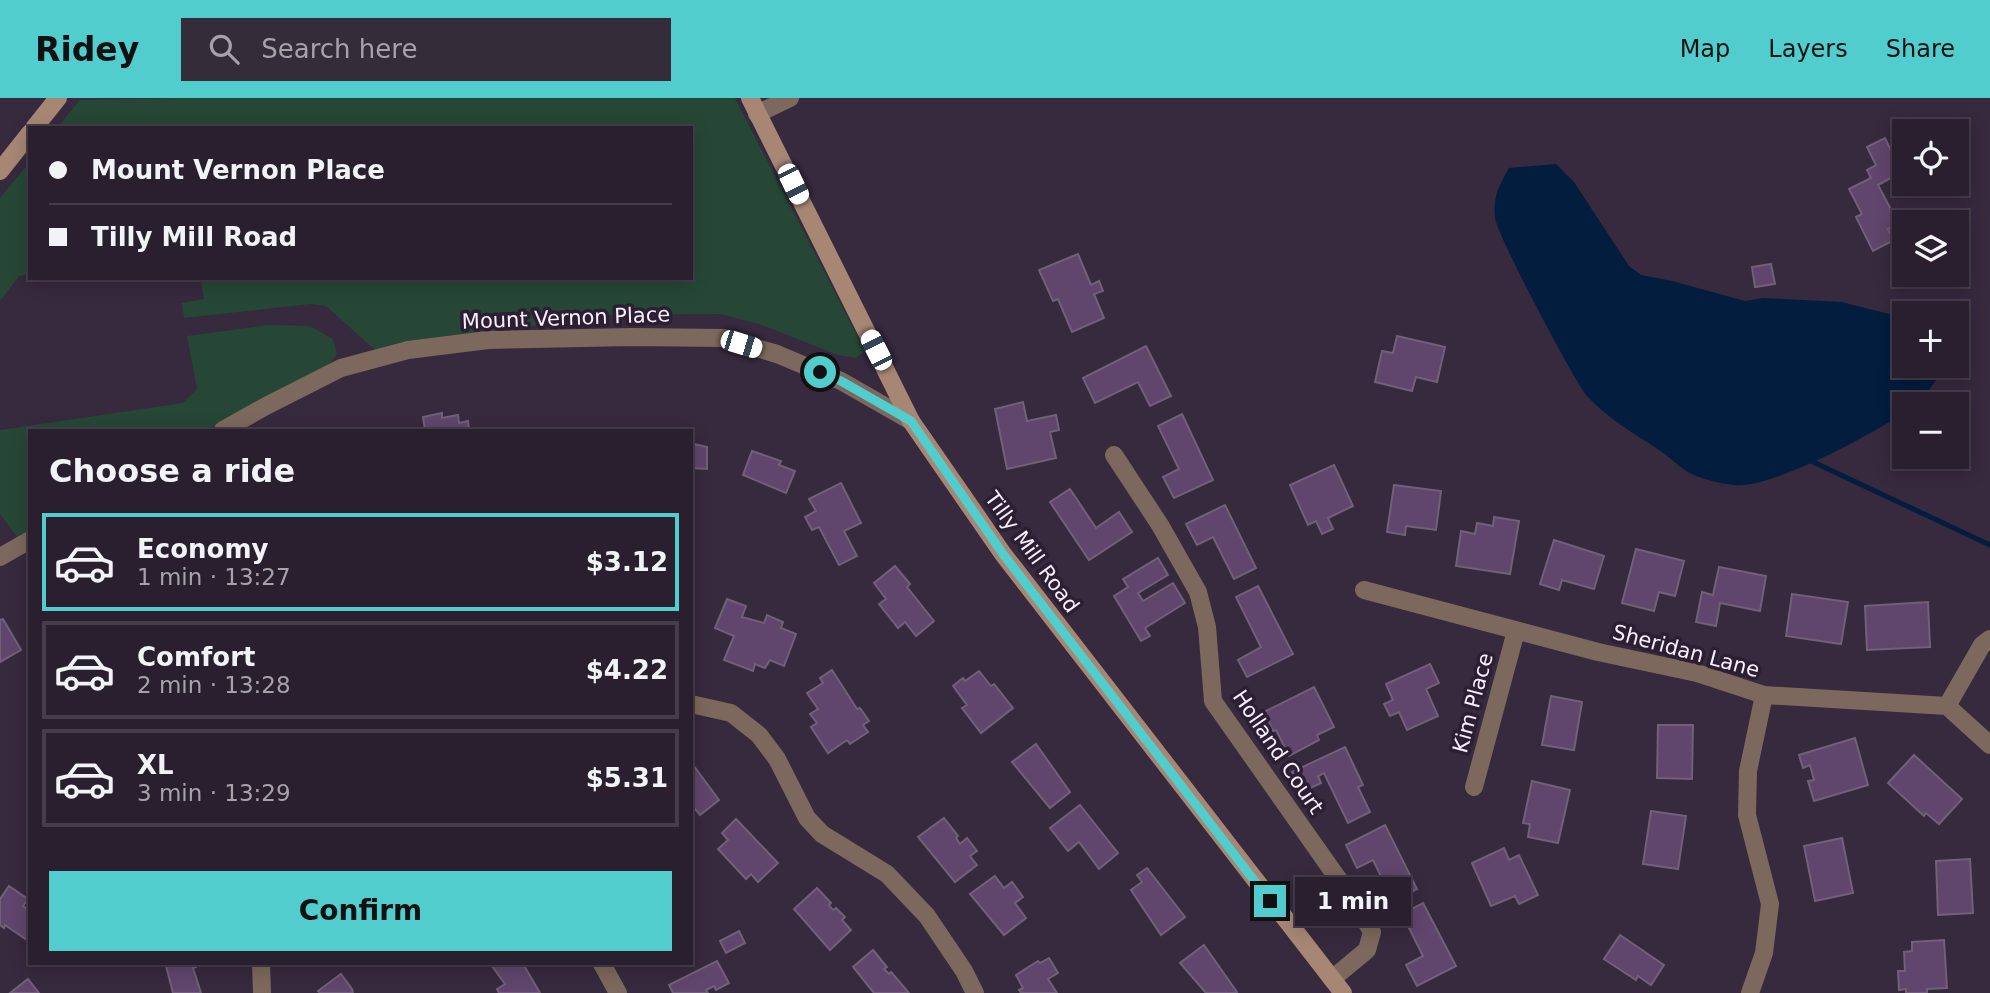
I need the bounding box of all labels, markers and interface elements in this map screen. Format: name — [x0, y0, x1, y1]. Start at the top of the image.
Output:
search box — [181, 18, 671, 81]
text: Ridey — [35, 30, 139, 69]
icon: search — [205, 30, 243, 68]
text: Search here — [261, 34, 417, 64]
text: Map — [1680, 35, 1730, 63]
text: Layers — [1768, 35, 1848, 63]
text: Share — [1886, 35, 1955, 63]
map controls — [1892, 119, 1969, 469]
button: locate — [1892, 119, 1969, 196]
text: Mount Vernon Place — [91, 155, 385, 185]
car — [775, 161, 812, 207]
button: layers — [1892, 210, 1969, 287]
text: Tilly Mill Road — [91, 222, 297, 252]
button: + — [1892, 301, 1969, 378]
street label: Mount Vernon Place — [461, 302, 671, 334]
car — [858, 327, 895, 373]
car — [718, 328, 765, 360]
route start — [804, 356, 836, 388]
button: − — [1892, 392, 1969, 469]
text: Choose a ride — [49, 452, 295, 490]
street label: Tilly Mill Road — [979, 486, 1084, 617]
icon: car — [53, 531, 116, 594]
text: Economy — [137, 534, 268, 564]
text: $3.12 — [586, 547, 668, 577]
text: 1 min · 13:27 — [137, 564, 291, 590]
street label: Sheridan Lane — [1610, 620, 1762, 682]
icon: car — [53, 639, 116, 702]
text: Comfort — [137, 642, 255, 672]
street label: Kim Place — [1448, 650, 1498, 756]
text: $4.22 — [586, 655, 668, 685]
text: 2 min · 13:28 — [137, 672, 291, 698]
street label: Holland Court — [1228, 686, 1328, 818]
icon: car — [53, 747, 116, 810]
text: XL — [137, 750, 174, 780]
text: $5.31 — [586, 763, 668, 793]
text: 3 min · 13:29 — [137, 780, 291, 806]
button: Confirm — [49, 871, 672, 951]
callout: 1 min — [1294, 876, 1410, 926]
route end — [1254, 885, 1286, 917]
text: 1 min — [1317, 888, 1389, 914]

